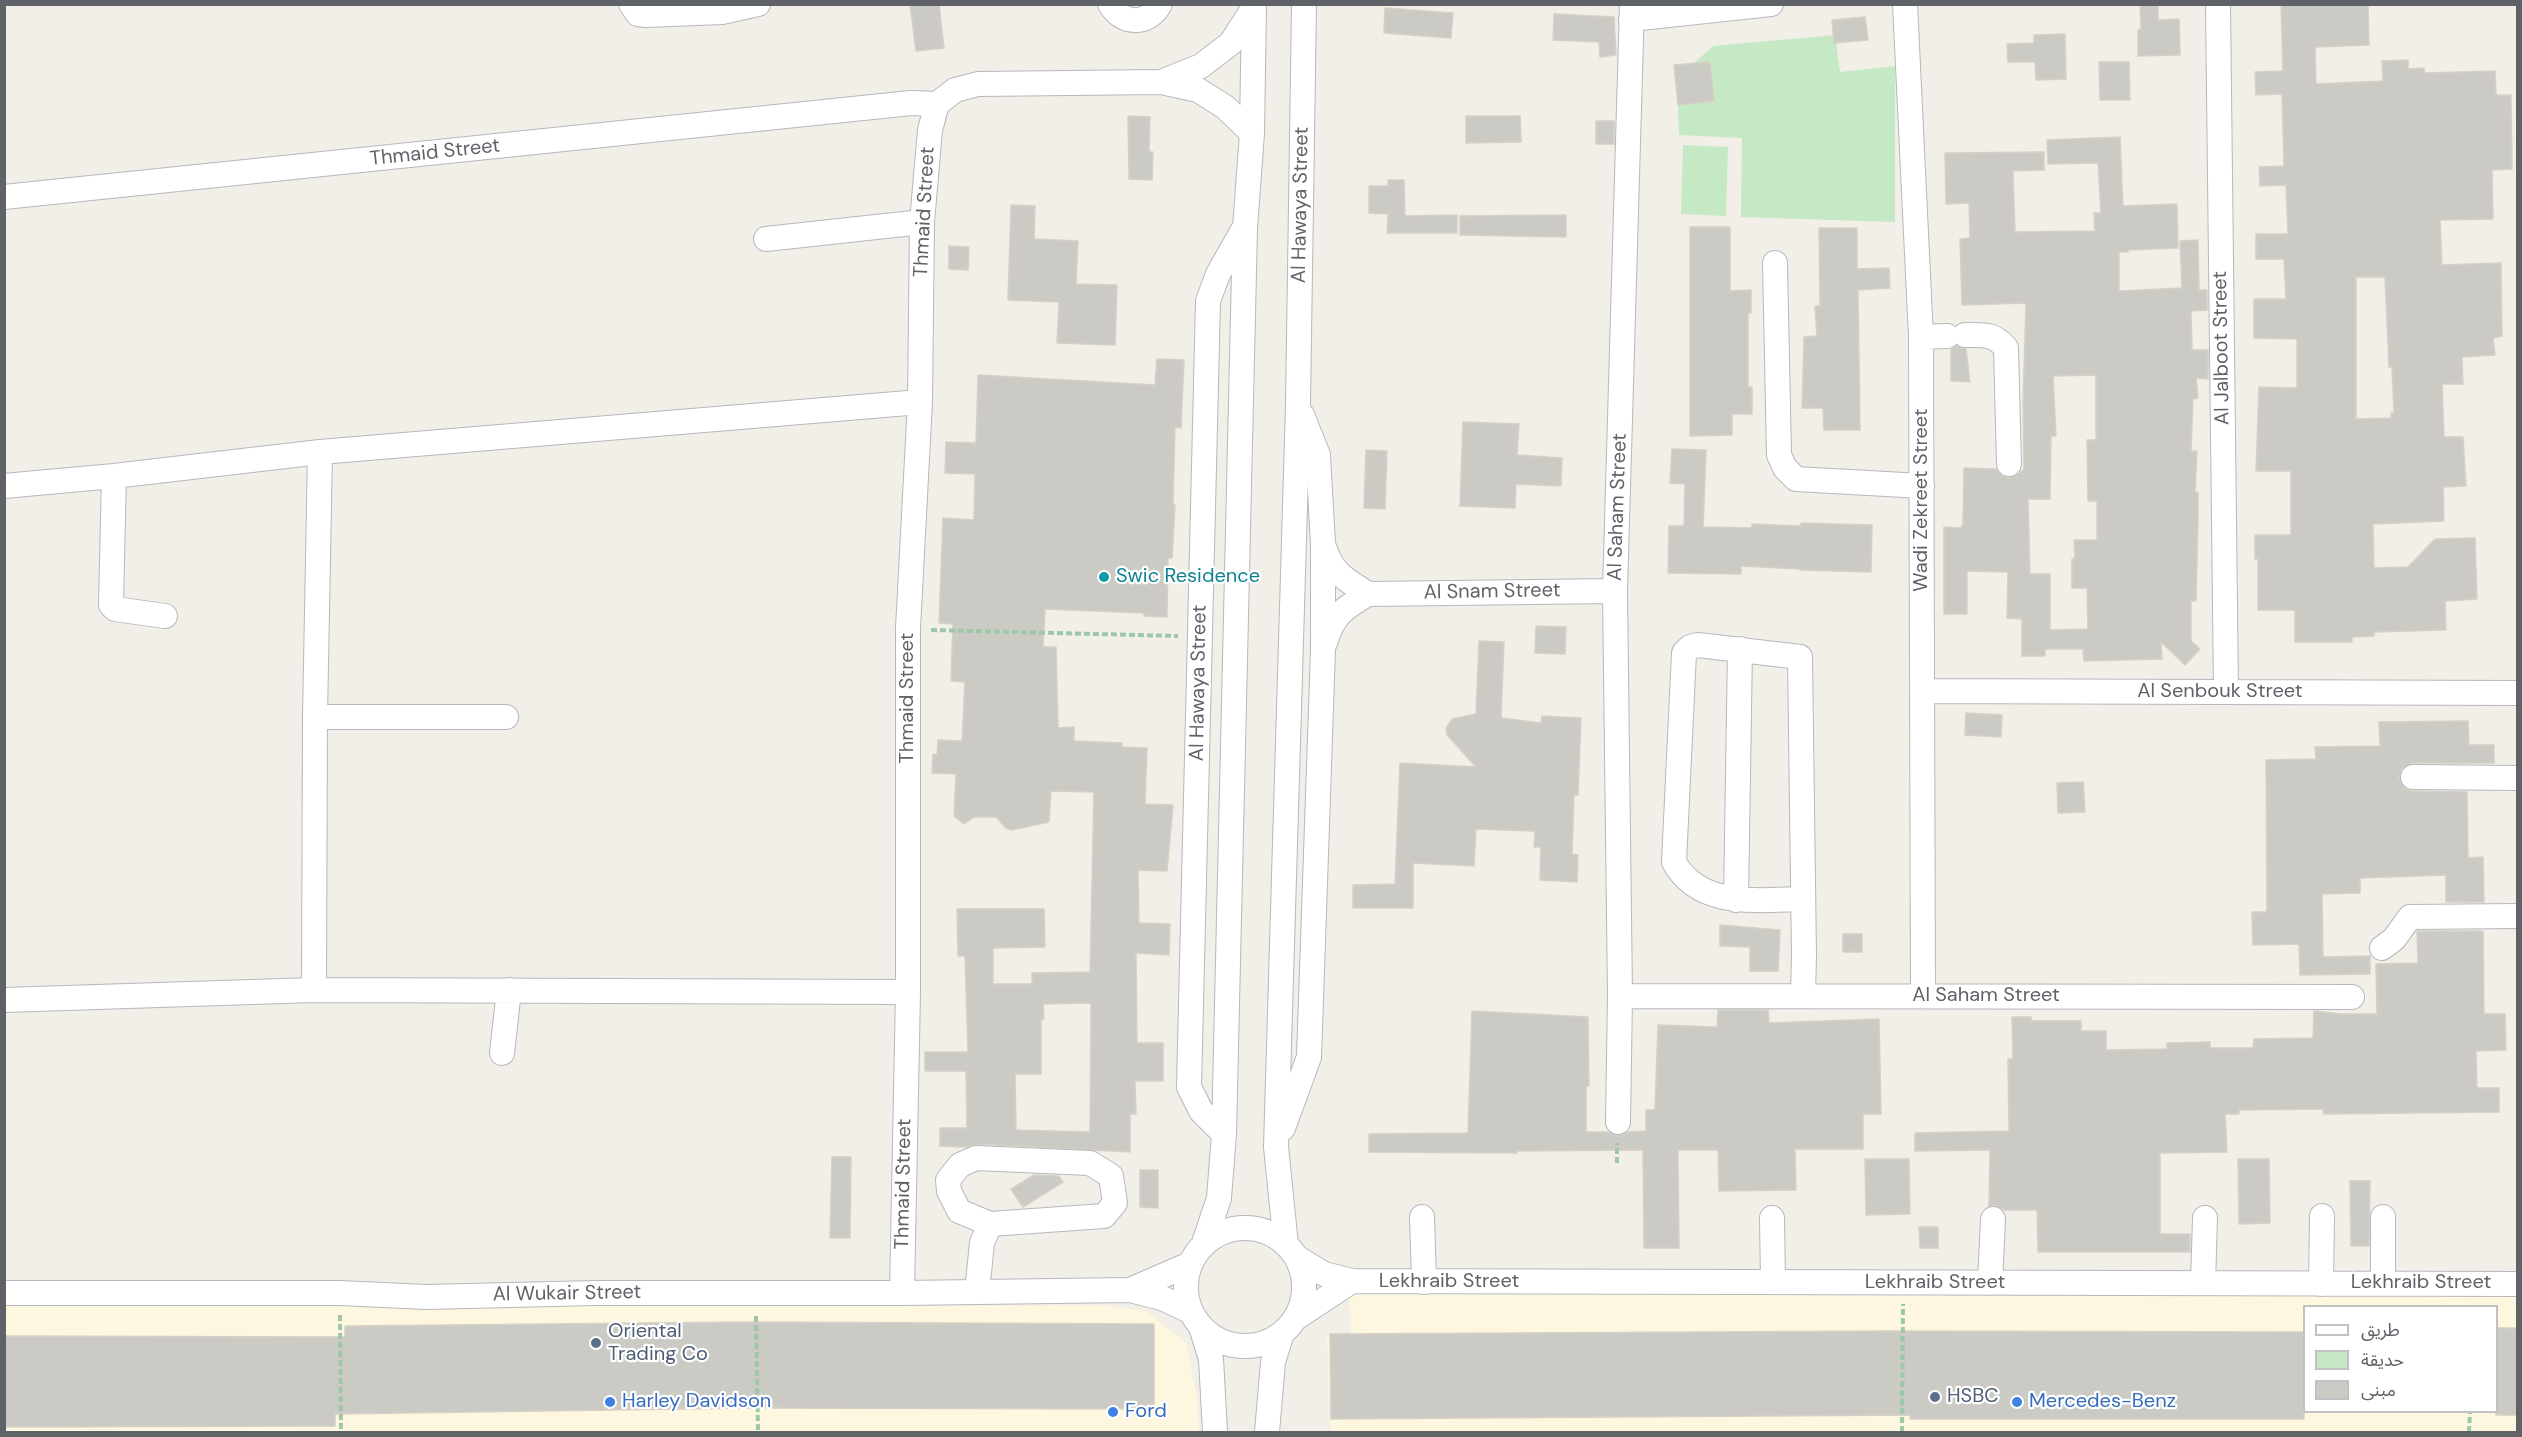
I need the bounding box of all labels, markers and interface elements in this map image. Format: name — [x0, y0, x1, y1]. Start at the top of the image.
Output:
street label: Al Hawaya Street — [1288, 127, 1314, 283]
street label: Thmaid Street — [369, 134, 501, 172]
street label: Thmaid Street — [910, 146, 940, 278]
street label: Al Jalboot Street — [2209, 271, 2235, 425]
street label: Wadi Zekreet Street — [1910, 408, 1934, 592]
street label: Al Saham Street — [1603, 433, 1633, 581]
place label: Swic Residence — [1116, 565, 1260, 589]
marker: Swic Residence — [1097, 570, 1111, 584]
street label: Al Snam Street — [1423, 579, 1561, 605]
street label: Al Hawaya Street — [1186, 605, 1212, 761]
street label: Thmaid Street — [896, 633, 920, 763]
street label: Al Senbouk Street — [2137, 680, 2303, 704]
street label: Al Saham Street — [1912, 984, 2060, 1008]
street label: Thmaid Street — [891, 1118, 917, 1250]
street label: Lekhraib Street — [1379, 1270, 1519, 1294]
street label: Lekhraib Street — [1865, 1271, 2005, 1295]
street label: Lekhraib Street — [2351, 1271, 2491, 1295]
street label: Al Wukair Street — [492, 1281, 642, 1307]
legend — [2303, 1305, 2498, 1413]
text: طريق — [2361, 1318, 2400, 1342]
place label: Oriental Trading Co — [608, 1320, 708, 1367]
marker: Oriental Trading Co — [589, 1336, 603, 1350]
text: حديقة — [2361, 1348, 2404, 1372]
text: مبنى — [2361, 1378, 2396, 1402]
place label: HSBC — [1947, 1385, 1999, 1409]
place label: Harley Davidson — [622, 1390, 771, 1414]
marker: HSBC — [1928, 1390, 1942, 1404]
place label: Mercedes-Benz — [2029, 1390, 2176, 1414]
marker: Harley Davidson — [603, 1395, 617, 1409]
marker: Mercedes-Benz — [2010, 1395, 2024, 1409]
place label: Ford — [1125, 1400, 1167, 1424]
marker: Ford — [1106, 1405, 1120, 1419]

